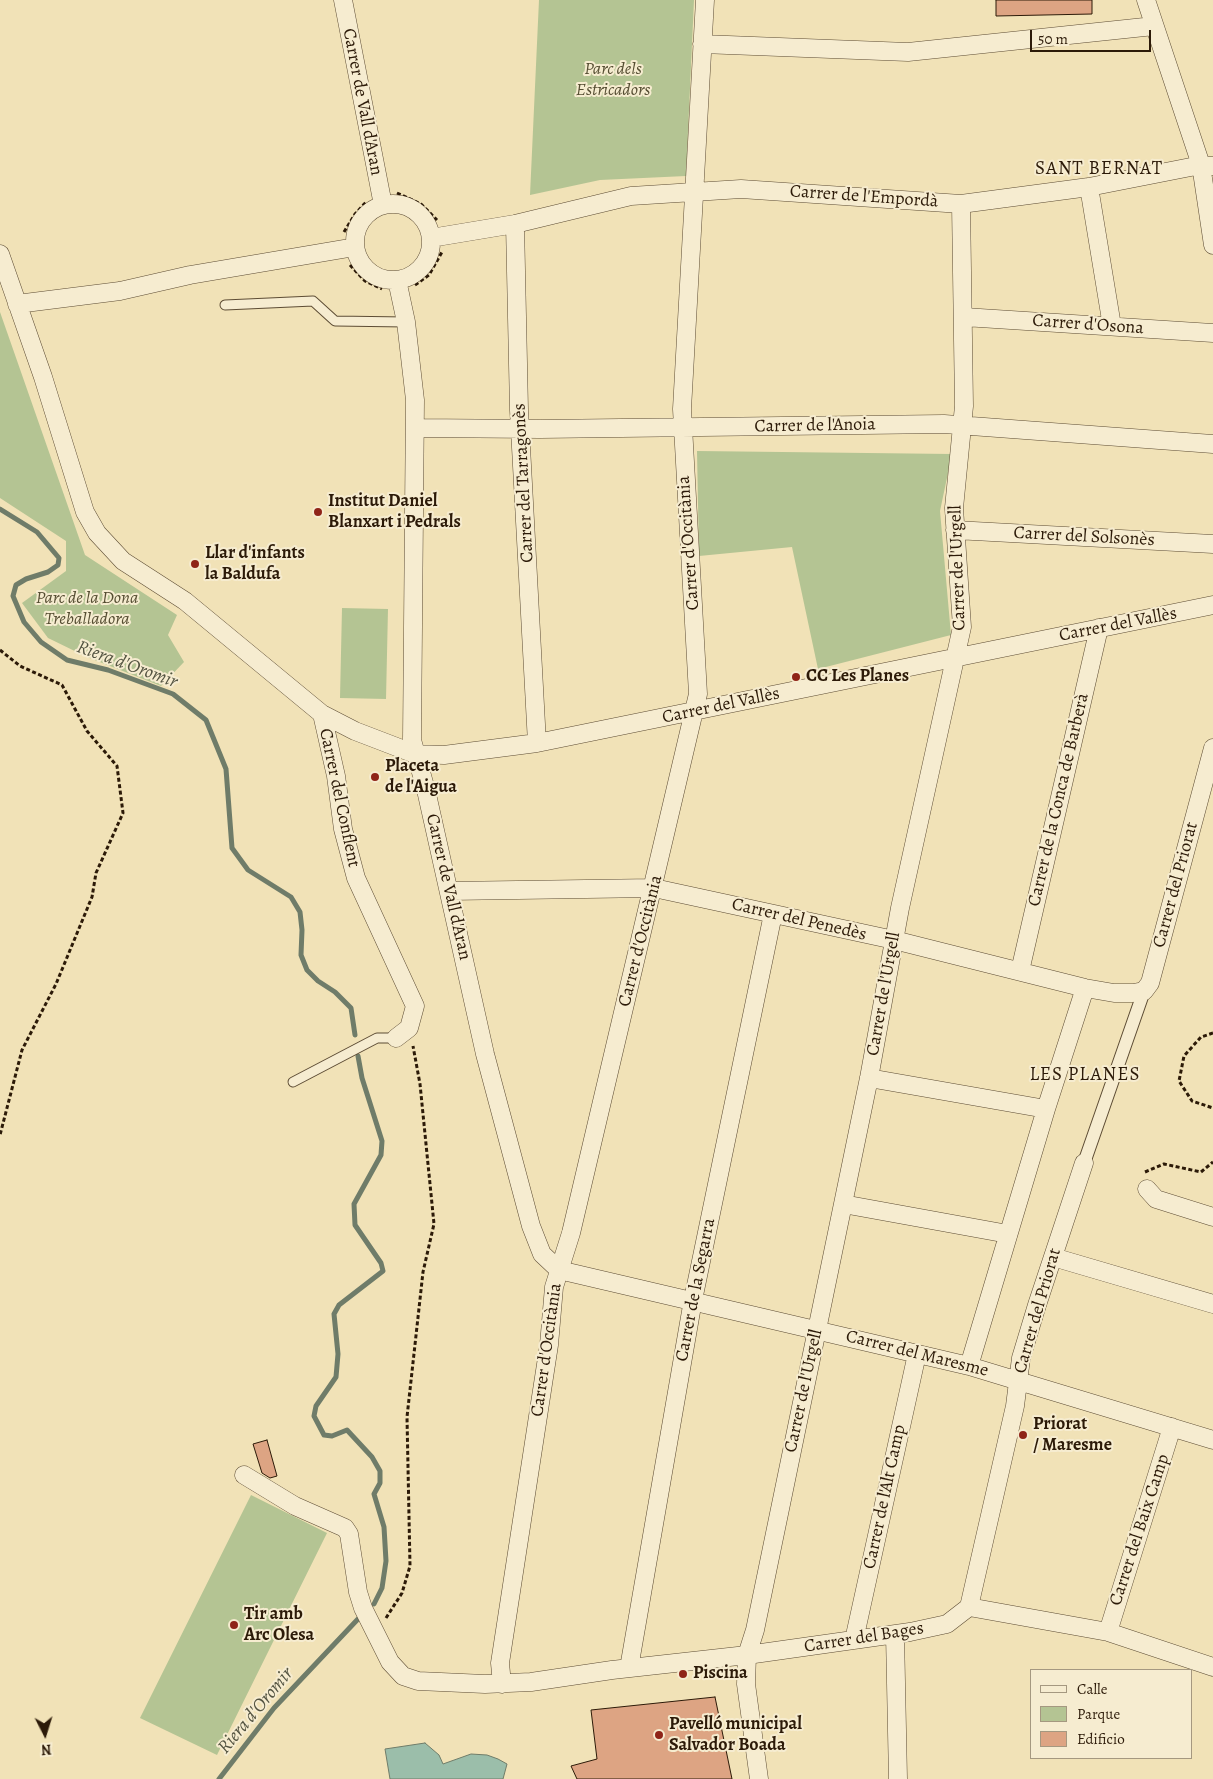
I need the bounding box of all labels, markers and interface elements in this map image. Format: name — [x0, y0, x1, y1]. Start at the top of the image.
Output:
scale bar — [1033, 20, 1154, 52]
street label: Carrer de Vall d'Aran — [337, 27, 387, 177]
text: 50 m — [1038, 29, 1068, 49]
park label: Parc dels Estricadors — [576, 59, 650, 102]
district label: SANT BERNAT — [1034, 158, 1164, 180]
street label: Carrer de l'Empordà — [789, 181, 939, 213]
street label: Carrer d'Osona — [1032, 310, 1144, 340]
street label: Carrer del Tarragonès — [509, 403, 539, 563]
street label: Carrer de l'Anoia — [754, 414, 876, 438]
street label: Carrer d'Occitània — [674, 475, 704, 611]
place label: Institut Daniel Blanxart i Pedrals — [328, 491, 461, 534]
street label: Carrer de l'Urgell — [945, 505, 971, 631]
marker: Institut Daniel Blanxart i Pedrals — [312, 506, 324, 518]
street label: Carrer del Solsonès — [1013, 523, 1155, 551]
place label: Llar d'infants la Baldufa — [205, 543, 305, 586]
marker: Llar d'infants la Baldufa — [189, 558, 201, 570]
park label: Parc de la Dona Treballadora — [36, 588, 138, 630]
street label: Carrer del Vallès — [1057, 603, 1179, 647]
water label: Riera d'Oromir — [73, 636, 181, 694]
place label: CC Les Planes — [806, 666, 909, 688]
marker: CC Les Planes — [790, 671, 802, 683]
street label: Carrer del Vallès — [660, 683, 782, 729]
street label: Carrer de la Conca de Barberà — [1024, 691, 1094, 909]
street label: Carrer del Conflent — [314, 727, 364, 869]
place label: Placeta de l'Aigua — [385, 756, 457, 799]
marker: Placeta de l'Aigua — [369, 771, 381, 783]
street label: Carrer de Vall d'Aran — [421, 812, 475, 962]
street label: Carrer del Priorat — [1149, 820, 1203, 950]
street label: Carrer d'Occitània — [614, 873, 668, 1009]
street label: Carrer del Penedès — [730, 894, 868, 946]
street label: Carrer de l'Urgell — [862, 930, 906, 1058]
district label: LES PLANES — [1028, 1064, 1142, 1086]
street label: Carrer de la Segarra — [672, 1216, 720, 1364]
street label: Carrer del Priorat — [1010, 1246, 1066, 1376]
street label: Carrer d'Occitània — [527, 1282, 567, 1418]
street label: Carrer del Maresme — [844, 1326, 990, 1382]
street label: Carrer de l'Urgell — [780, 1327, 828, 1455]
place label: Priorat / Maresme — [1033, 1414, 1112, 1456]
street label: Carrer de l'Alt Camp — [859, 1423, 911, 1571]
marker: Priorat / Maresme — [1017, 1429, 1029, 1441]
street label: Carrer del Baix Camp — [1105, 1452, 1175, 1608]
place label: Tir amb Arc Olesa — [244, 1604, 314, 1646]
street label: Carrer del Bages — [803, 1618, 925, 1658]
marker: Tir amb Arc Olesa — [228, 1619, 240, 1631]
water label: Riera d'Oromir — [213, 1663, 299, 1759]
place label: Piscina — [693, 1663, 748, 1685]
marker: Piscina — [677, 1668, 689, 1680]
legend — [1030, 1669, 1193, 1759]
text: Calle — [1077, 1679, 1107, 1699]
text: Parque — [1077, 1704, 1120, 1724]
north arrow — [20, 1709, 70, 1759]
place label: Pavelló municipal Salvador Boada — [669, 1714, 802, 1756]
marker: Pavelló municipal Salvador Boada — [653, 1729, 665, 1741]
text: Edificio — [1077, 1729, 1125, 1749]
text: N — [40, 1740, 52, 1759]

